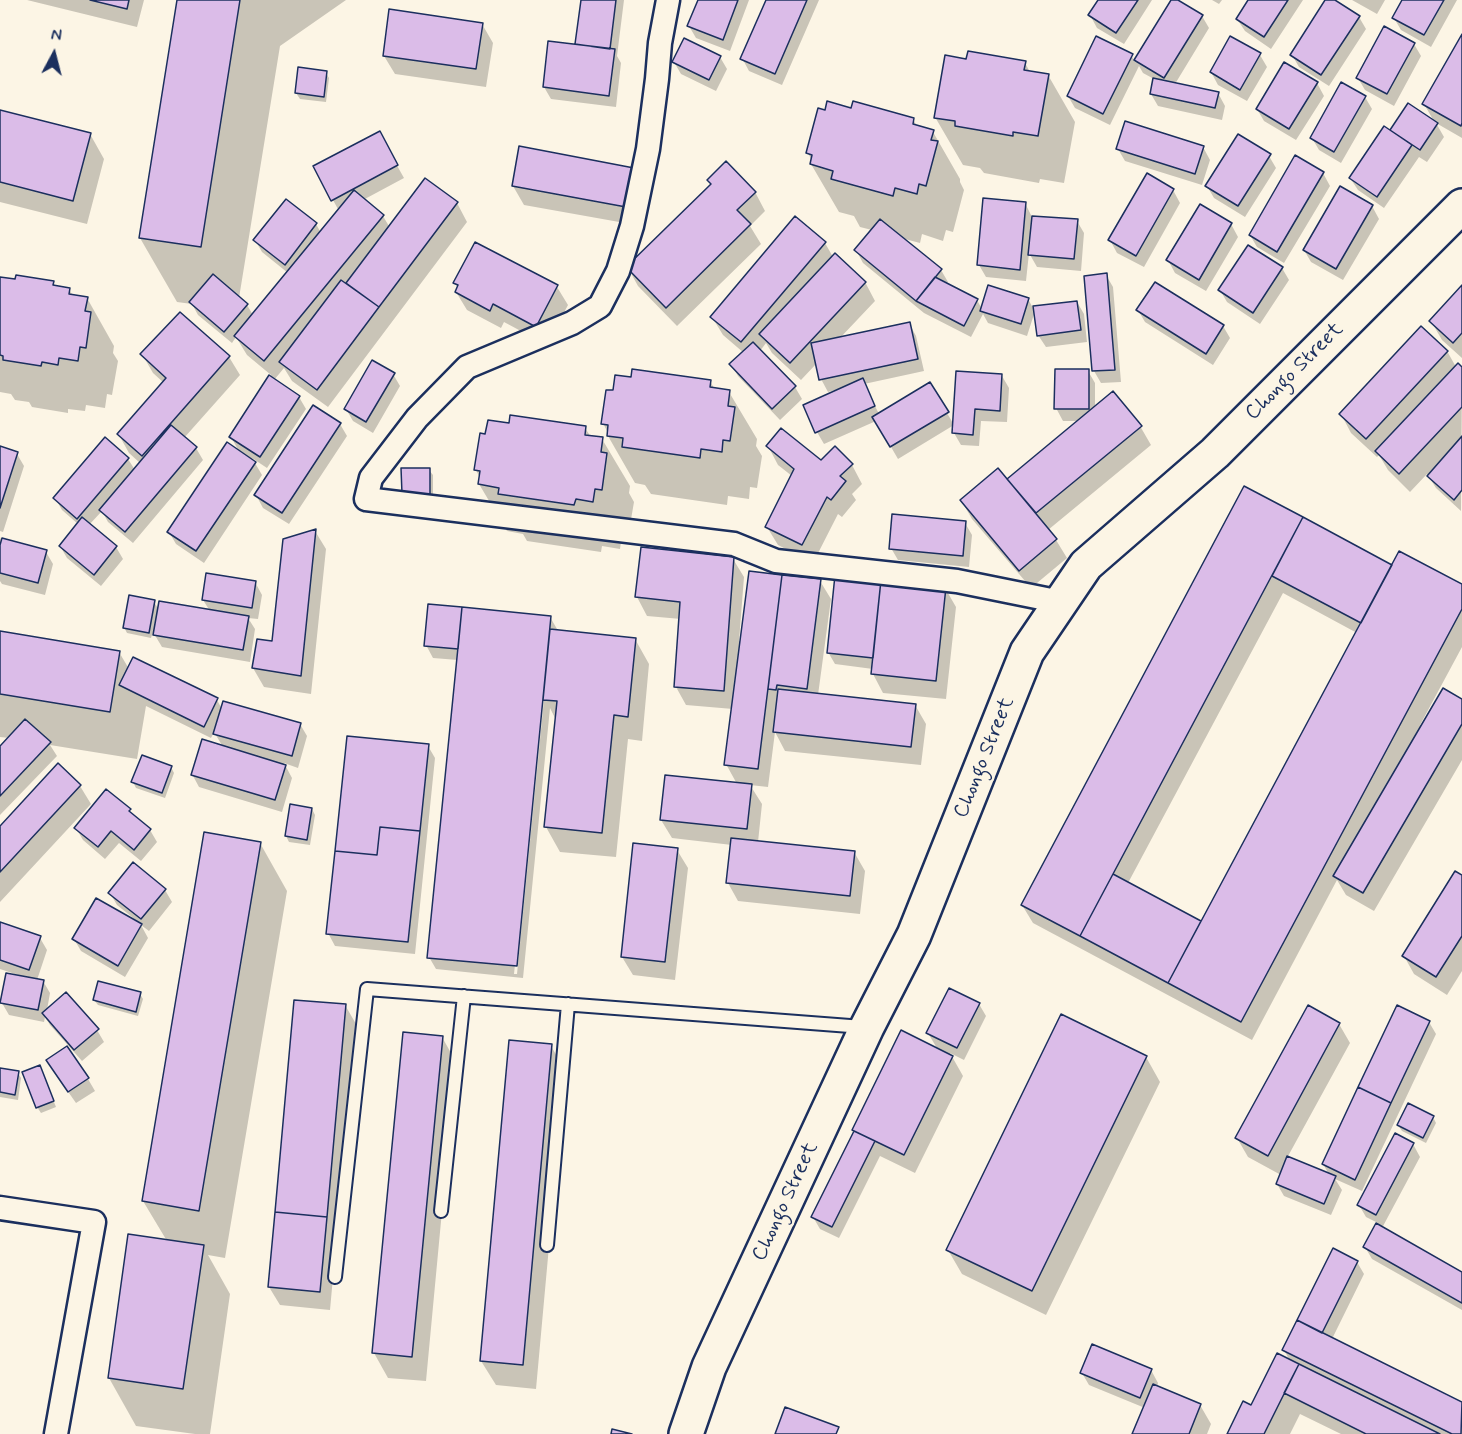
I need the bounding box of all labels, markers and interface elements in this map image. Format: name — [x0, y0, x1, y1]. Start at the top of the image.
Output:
north arrow — [24, 24, 84, 84]
text: N — [50, 25, 63, 47]
street label: Chongo Street — [1241, 318, 1349, 426]
street label: Chongo Street — [949, 694, 1021, 822]
street label: Chongo Street — [747, 1139, 825, 1265]

